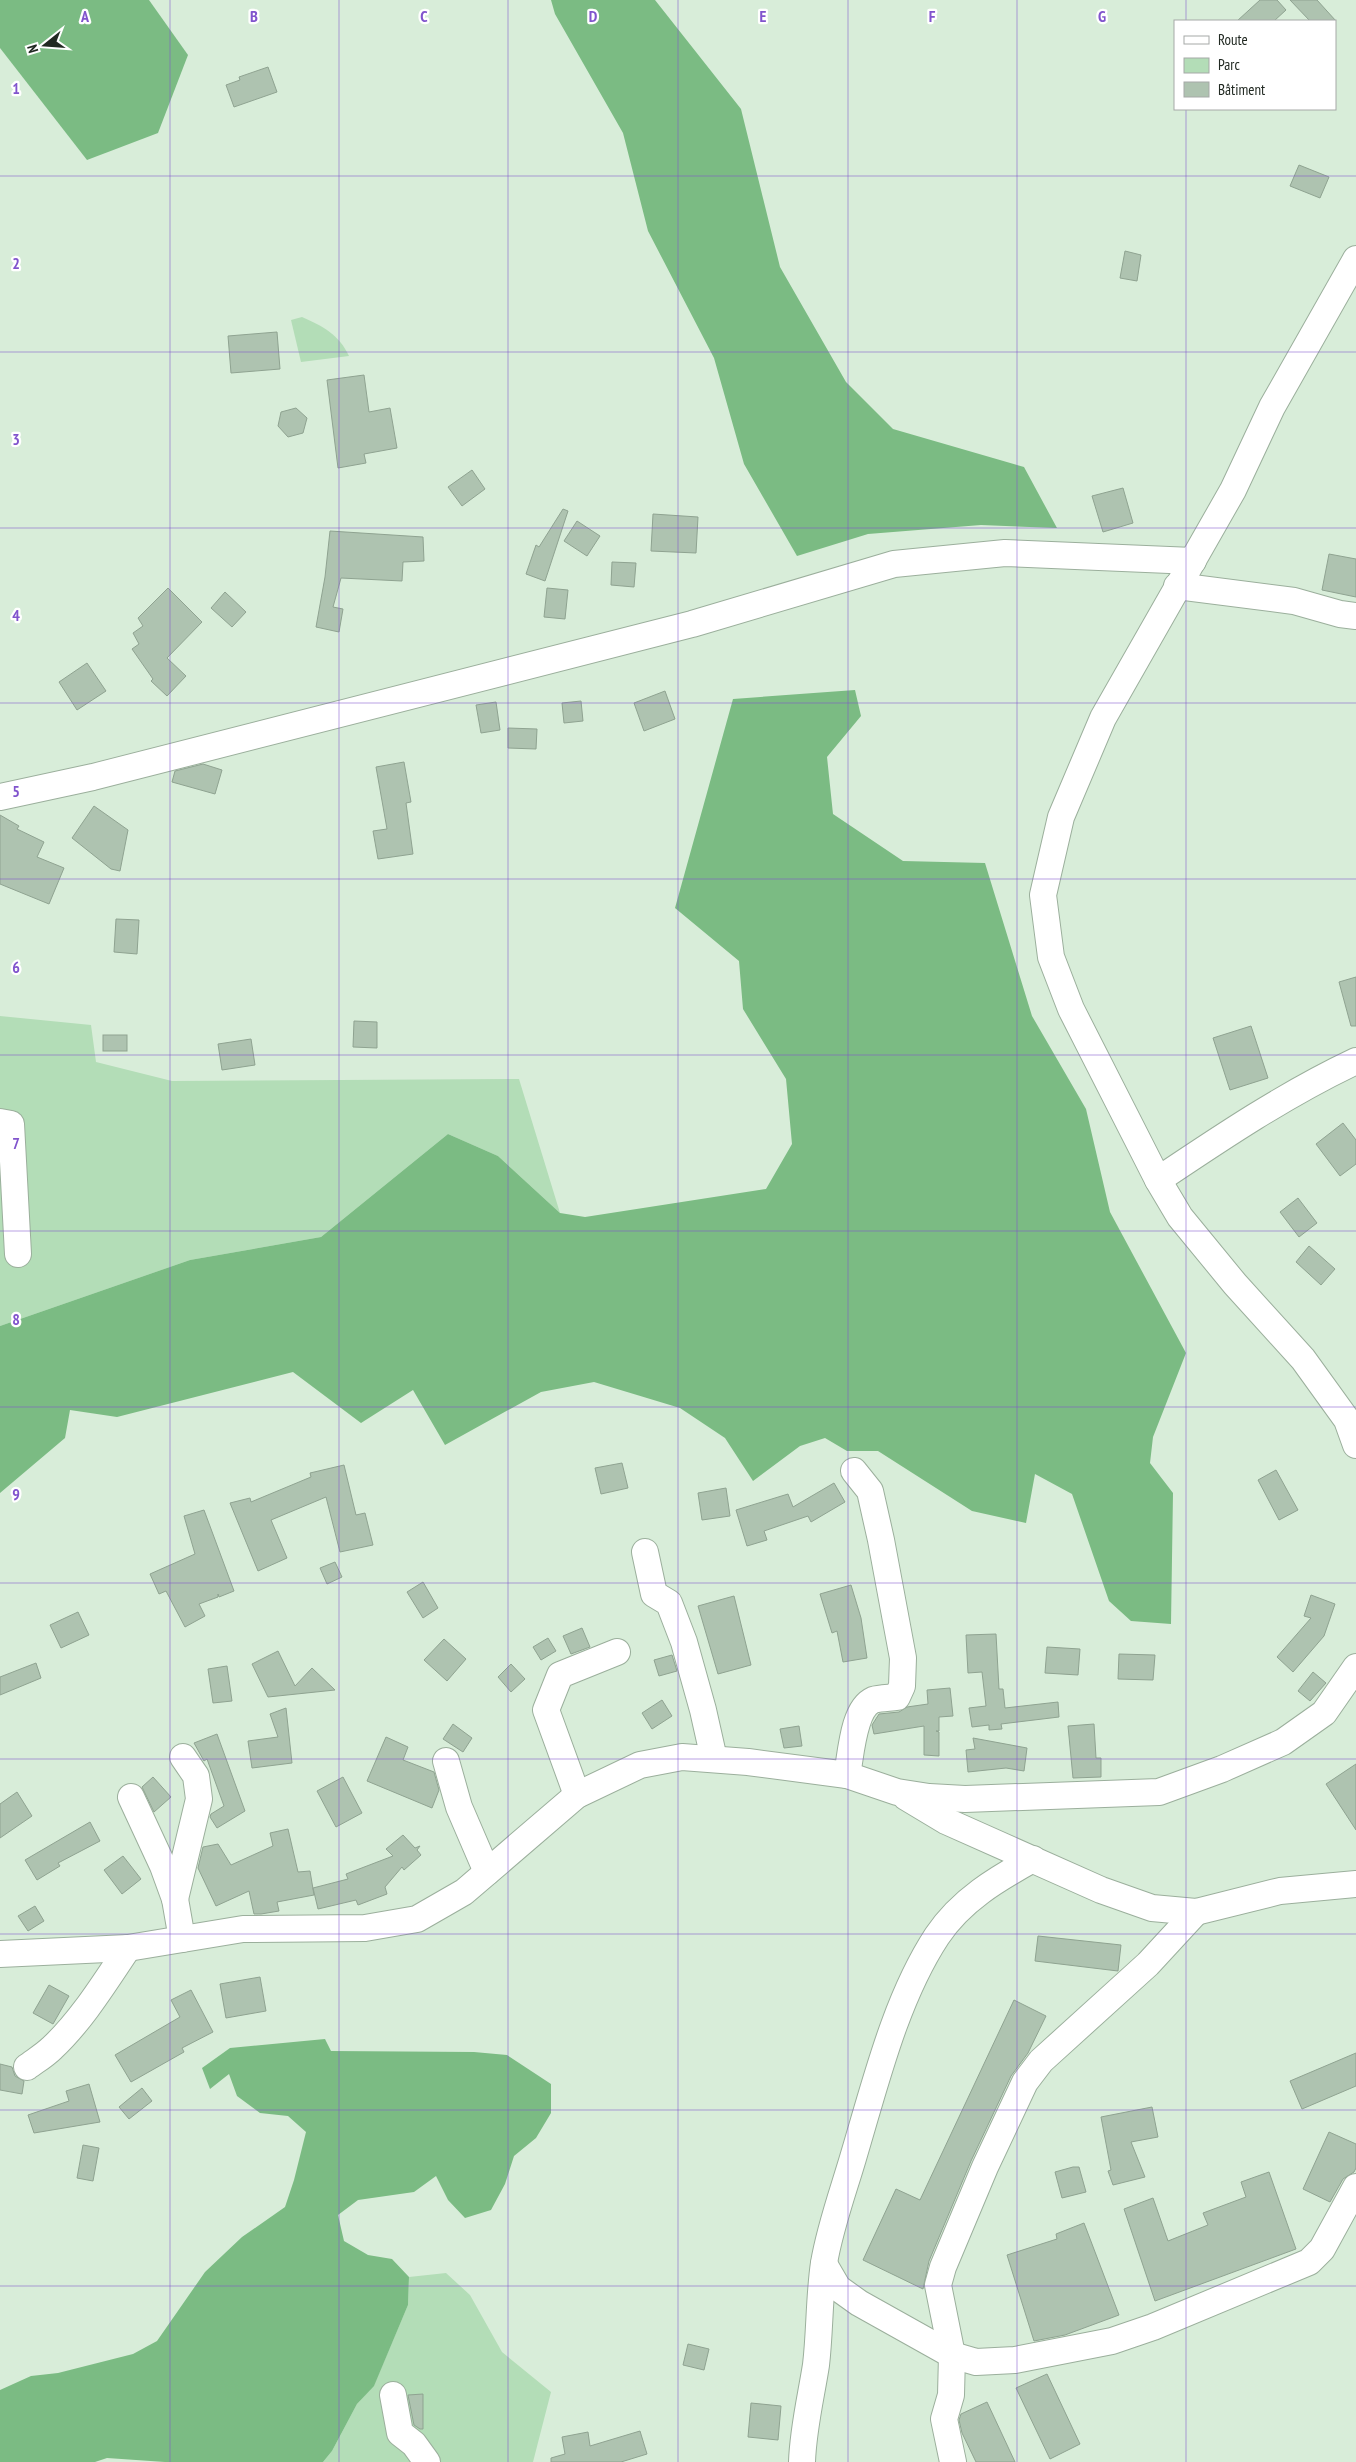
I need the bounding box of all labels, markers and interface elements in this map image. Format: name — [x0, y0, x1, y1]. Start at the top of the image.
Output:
text: A — [80, 6, 90, 26]
text: B — [250, 6, 258, 26]
text: C — [420, 6, 428, 26]
text: D — [589, 6, 598, 26]
text: E — [760, 6, 767, 26]
text: F — [929, 6, 936, 26]
text: G — [1098, 6, 1106, 26]
north arrow — [20, 20, 70, 70]
legend — [1174, 20, 1336, 110]
text: Route — [1218, 30, 1248, 49]
text: N — [23, 43, 42, 55]
text: Parc — [1218, 55, 1240, 74]
text: 1 — [12, 78, 20, 98]
text: Bâtiment — [1218, 80, 1265, 99]
text: 2 — [12, 253, 20, 273]
text: 3 — [12, 429, 20, 449]
text: 4 — [12, 605, 20, 625]
text: 5 — [12, 781, 20, 801]
text: 6 — [12, 957, 20, 977]
text: 7 — [12, 1133, 20, 1153]
text: 8 — [12, 1309, 20, 1329]
text: 9 — [12, 1484, 20, 1504]

